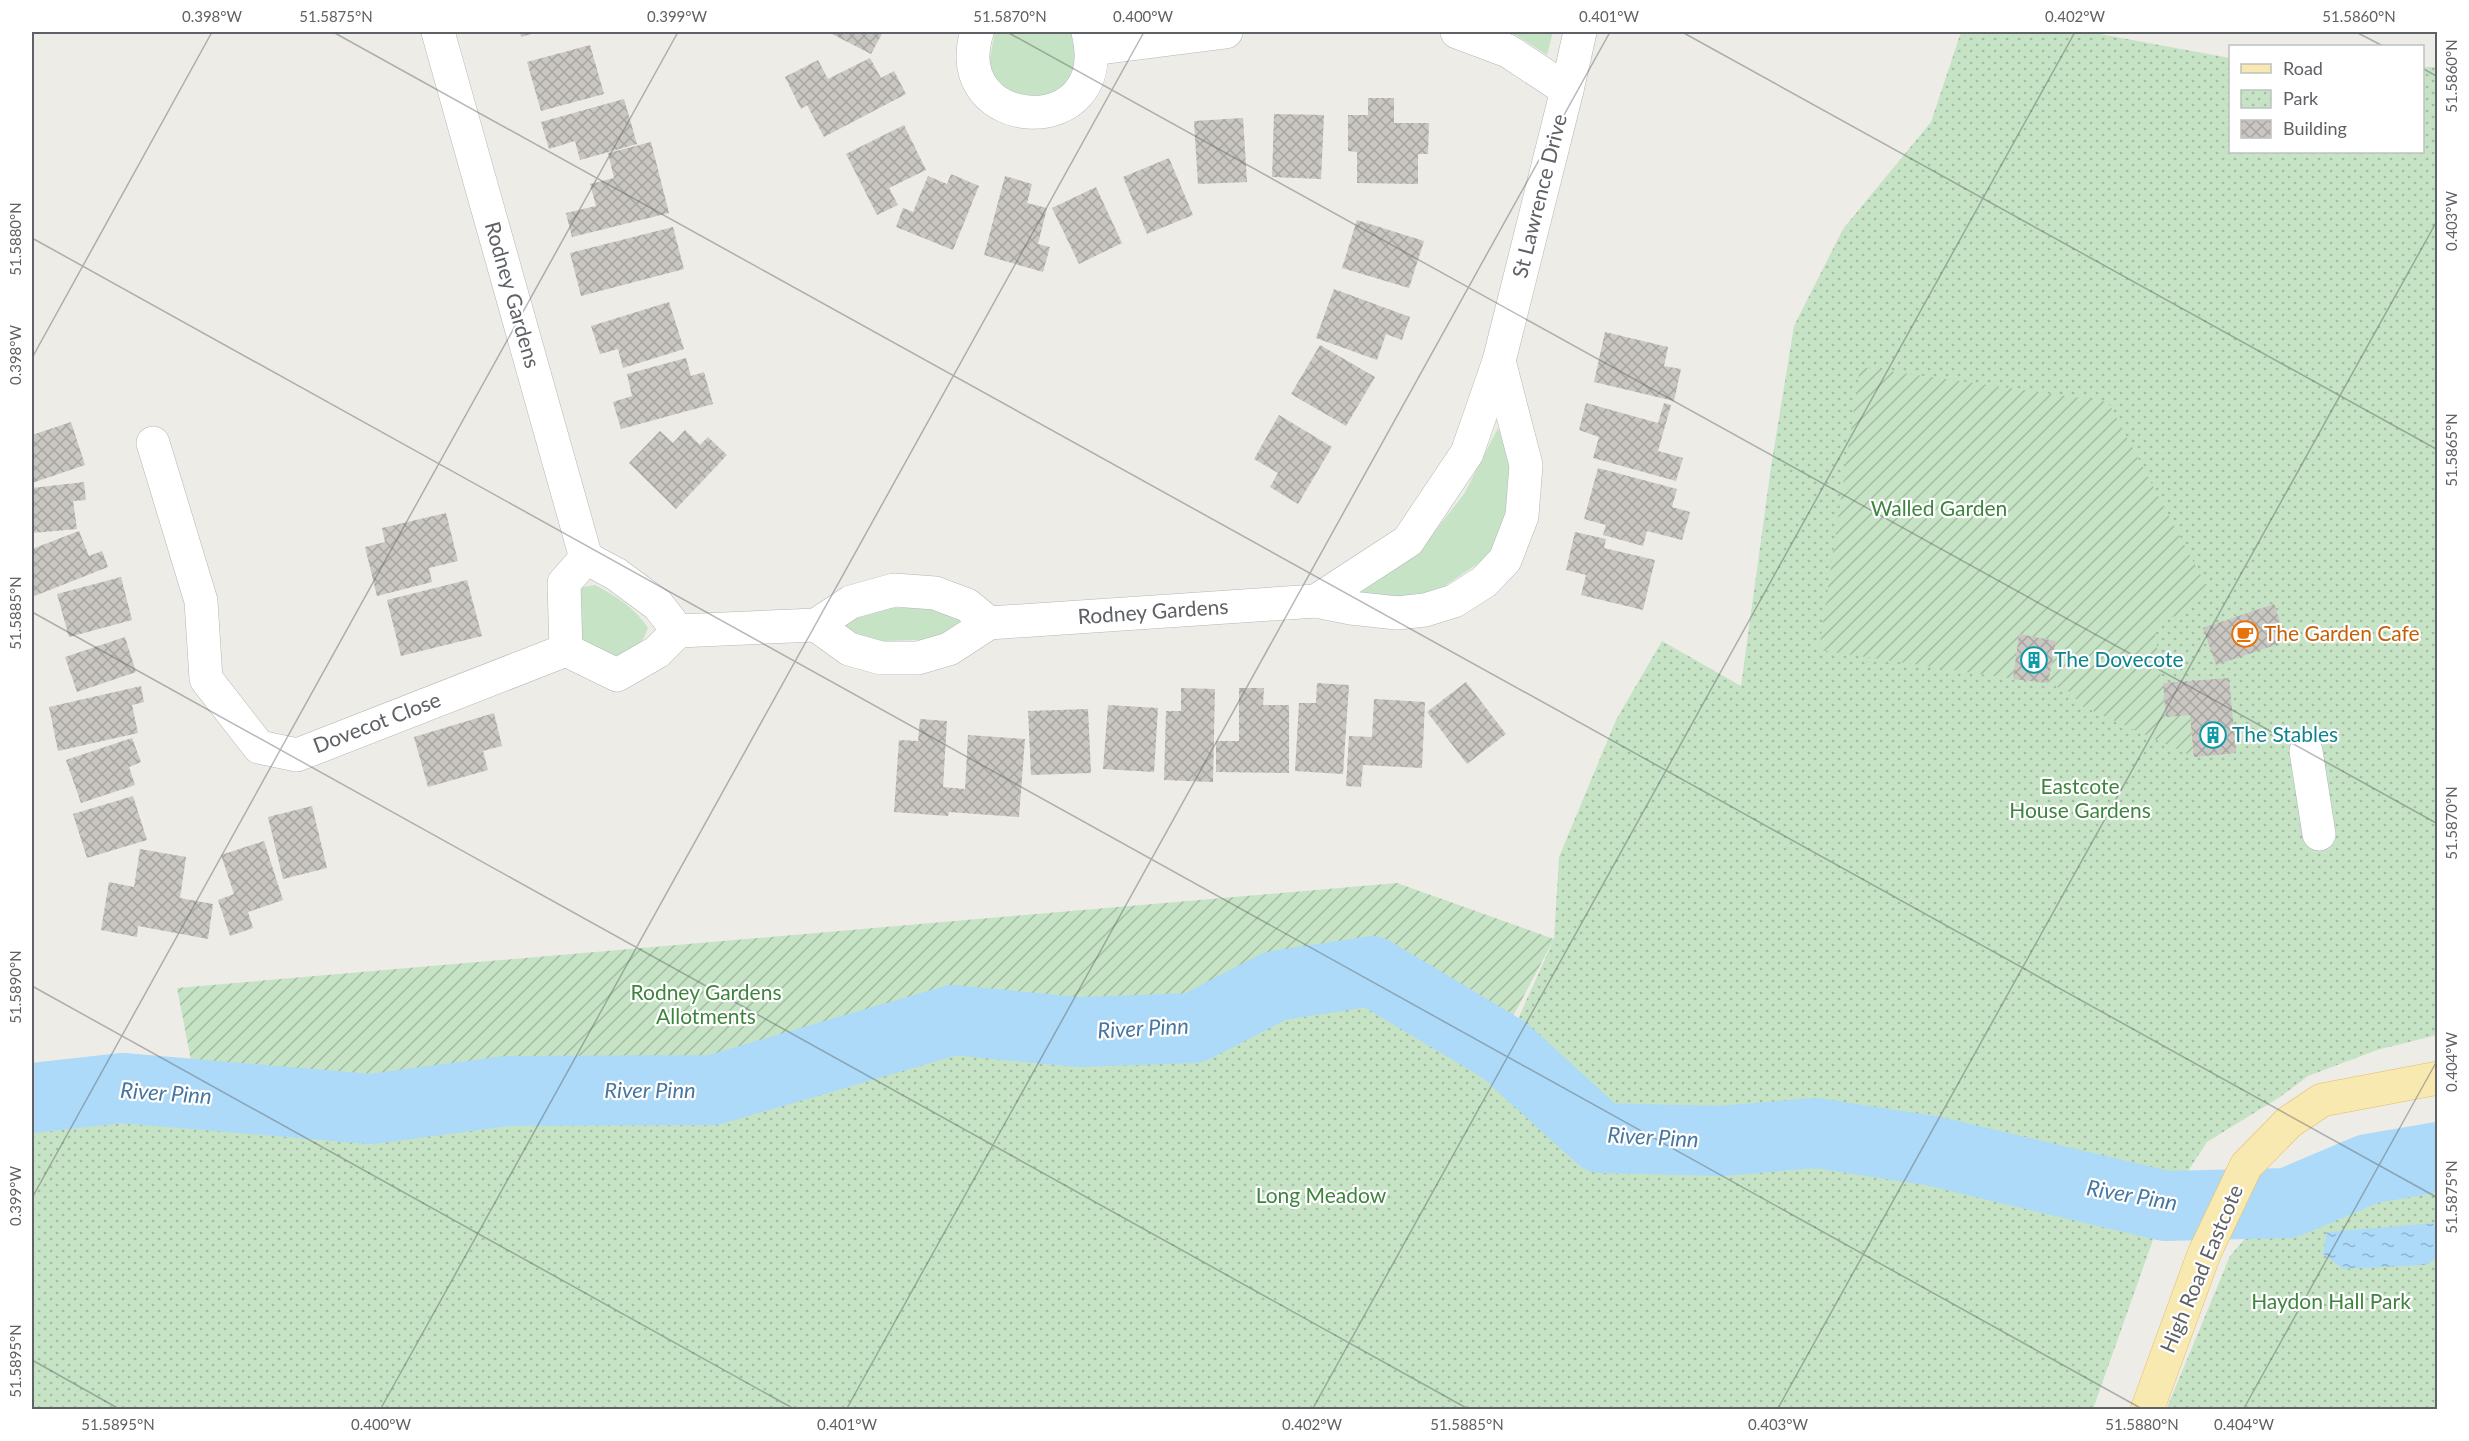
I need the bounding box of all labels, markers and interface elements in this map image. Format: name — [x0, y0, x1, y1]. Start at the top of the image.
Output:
text: 0.398°W — [182, 7, 243, 25]
text: 51.5875°N — [299, 7, 373, 25]
text: 0.399°W — [647, 7, 708, 25]
text: 51.5870°N — [973, 7, 1047, 25]
text: 0.400°W — [1113, 7, 1174, 25]
text: 0.401°W — [1579, 7, 1640, 25]
text: 0.402°W — [2045, 7, 2106, 25]
text: 51.5860°N — [2322, 7, 2396, 25]
text: 51.5860°N — [2442, 39, 2460, 113]
legend — [2229, 45, 2424, 153]
text: Road — [2283, 57, 2323, 79]
text: Park — [2283, 87, 2319, 109]
street label: St Lawrence Drive — [1506, 111, 1571, 280]
text: Building — [2283, 117, 2347, 139]
text: 0.403°W — [2442, 190, 2460, 251]
text: 51.5880°N — [6, 202, 24, 276]
street label: Rodney Gardens — [481, 219, 546, 371]
text: 0.398°W — [6, 324, 24, 385]
text: 51.5865°N — [2442, 413, 2460, 487]
park label: Walled Garden — [1871, 495, 2007, 520]
text: 51.5885°N — [6, 576, 24, 650]
street label: Rodney Gardens — [1077, 593, 1229, 628]
cafe icon: The Garden Cafe — [2230, 619, 2260, 649]
place label: The Garden Cafe — [2264, 620, 2420, 645]
building icon: The Dovecote — [2019, 645, 2049, 675]
place label: The Dovecote — [2054, 646, 2184, 671]
street label: Dovecot Close — [309, 686, 444, 757]
building icon: The Stables — [2198, 720, 2228, 750]
place label: The Stables — [2232, 721, 2338, 746]
park label: Eastcote House Gardens — [2009, 773, 2151, 822]
text: 51.5870°N — [2442, 786, 2460, 860]
text: 51.5890°N — [6, 950, 24, 1024]
park label: Rodney Gardens Allotments — [631, 979, 781, 1028]
water label: River Pinn — [1097, 1012, 1189, 1043]
text: 0.404°W — [2442, 1031, 2460, 1092]
water label: River Pinn — [119, 1076, 213, 1109]
water label: River Pinn — [604, 1076, 696, 1103]
water label: River Pinn — [1607, 1121, 1699, 1152]
text: 51.5875°N — [2442, 1160, 2460, 1234]
text: 0.399°W — [6, 1165, 24, 1226]
water label: River Pinn — [2085, 1173, 2179, 1216]
street label: High Road Eastcote — [2154, 1181, 2247, 1356]
park label: Long Meadow — [1256, 1182, 1387, 1207]
park label: Haydon Hall Park — [2251, 1288, 2411, 1313]
text: 51.5895°N — [6, 1324, 24, 1398]
text: 51.5895°N — [81, 1415, 155, 1433]
text: 0.400°W — [351, 1415, 412, 1433]
text: 0.401°W — [817, 1415, 878, 1433]
text: 0.402°W — [1282, 1415, 1343, 1433]
text: 51.5885°N — [1430, 1415, 1504, 1433]
text: 0.403°W — [1748, 1415, 1809, 1433]
text: 51.5880°N — [2105, 1415, 2179, 1433]
text: 0.404°W — [2214, 1415, 2275, 1433]

